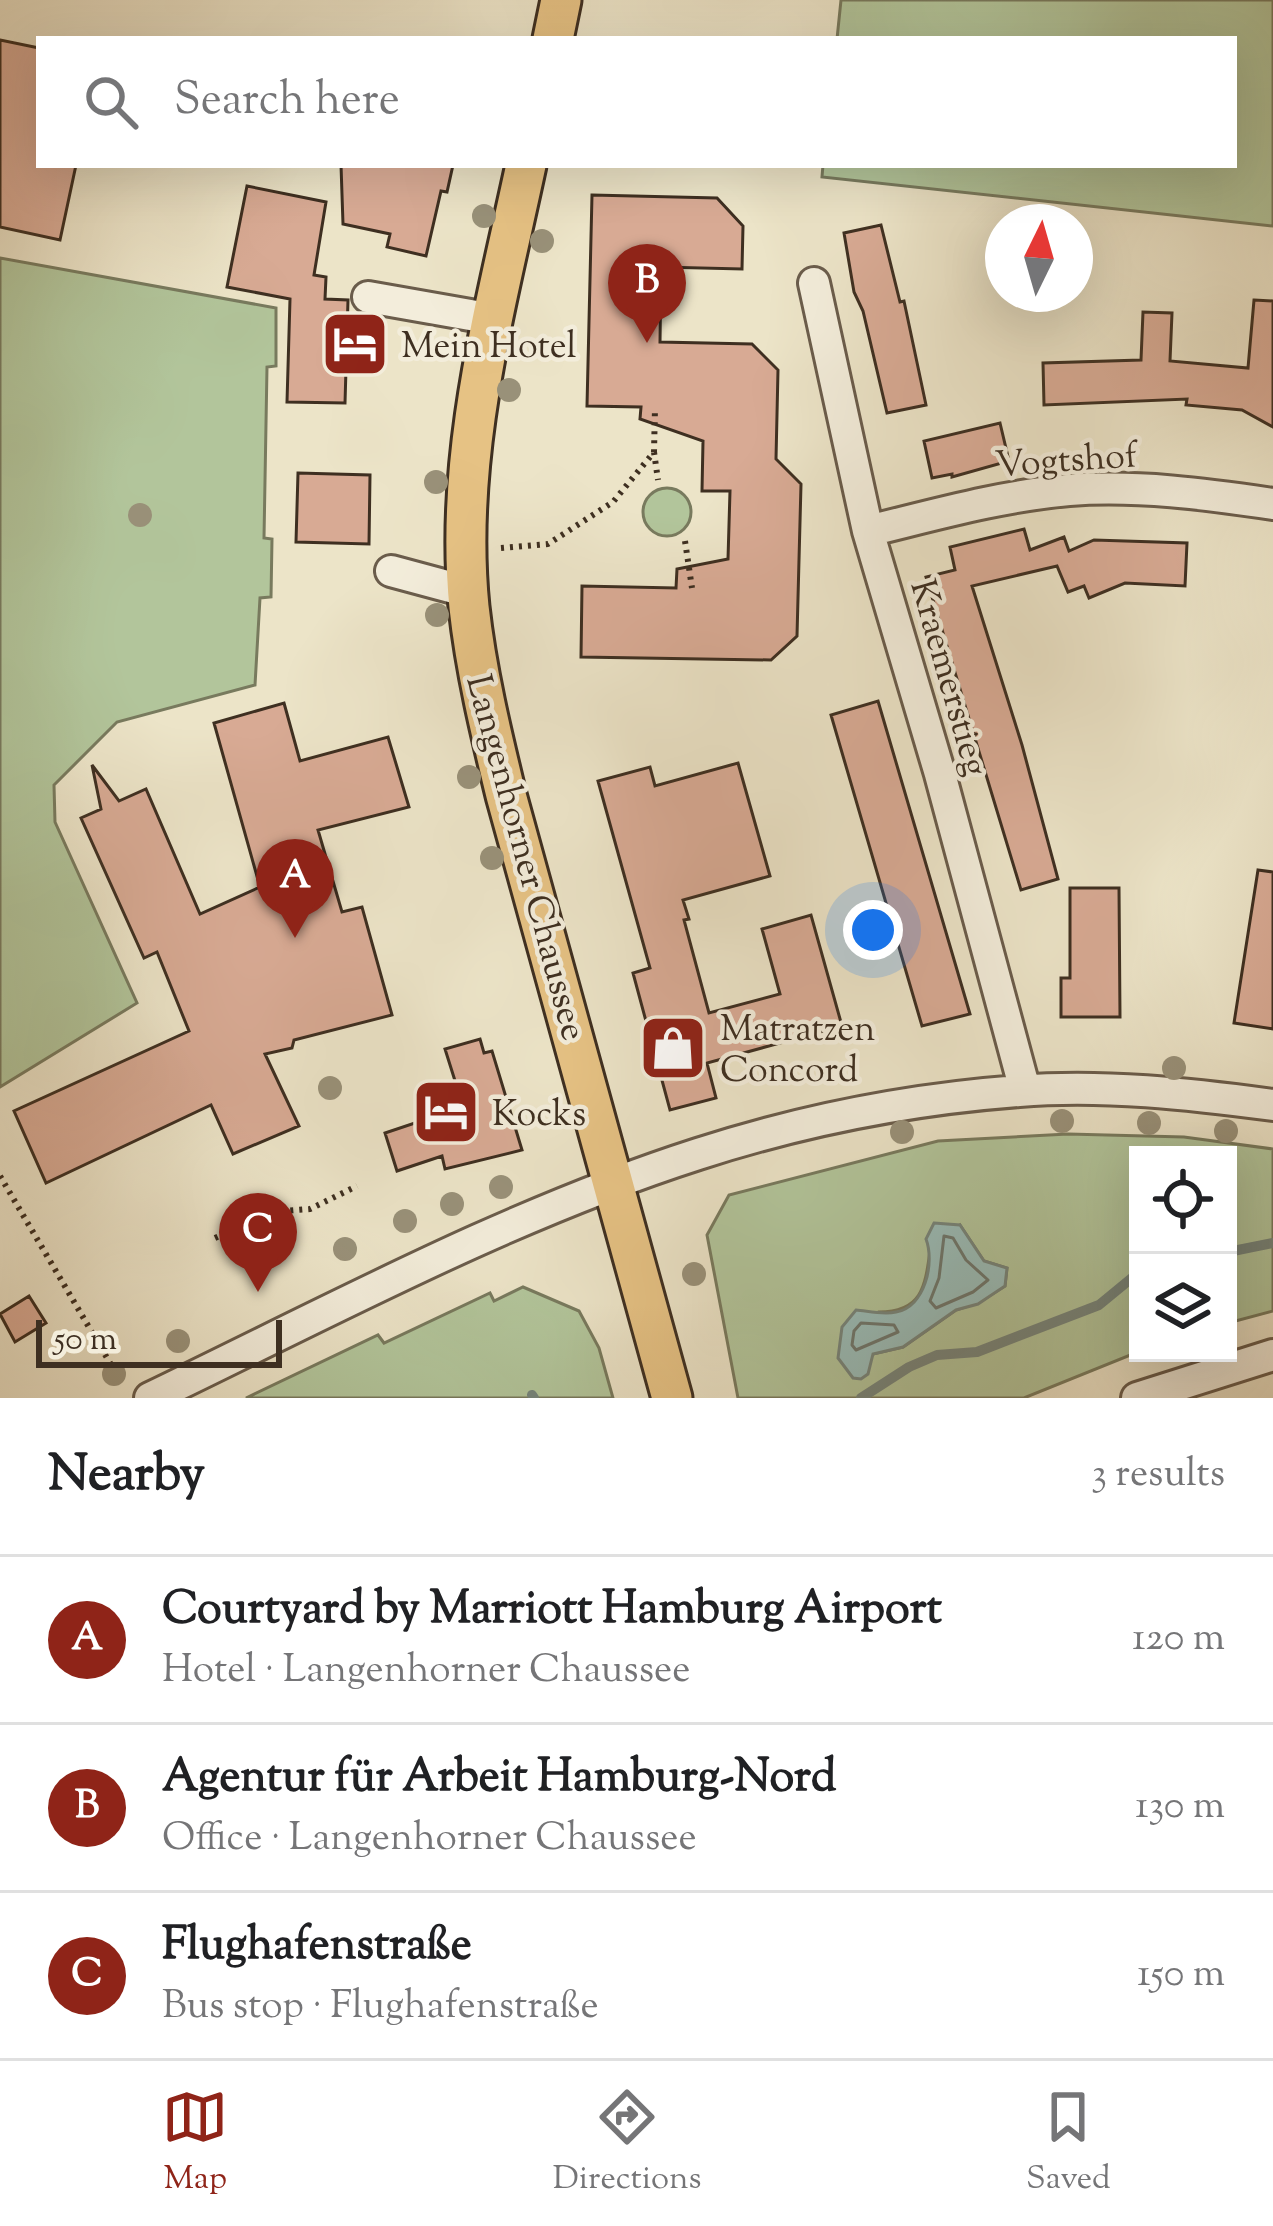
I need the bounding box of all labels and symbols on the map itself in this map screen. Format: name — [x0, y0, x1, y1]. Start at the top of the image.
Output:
north arrow — [985, 204, 1093, 312]
pin: B — [608, 244, 686, 343]
hotel icon: Mein Hotel — [320, 309, 390, 379]
place label: Mein Hotel — [401, 322, 576, 374]
street label: Vogtshof — [994, 431, 1141, 493]
street label: Kraemerstieg — [894, 574, 1000, 782]
street label: Langenhorner Chaussee — [450, 670, 598, 1047]
pin: A — [256, 839, 334, 938]
your location — [843, 900, 903, 960]
place label: Matratzen Concord — [720, 1005, 875, 1098]
shop icon: Matratzen Concord — [638, 1013, 708, 1083]
hotel icon: Kocks — [411, 1077, 481, 1147]
place label: Kocks — [492, 1090, 586, 1142]
pin: C — [219, 1193, 297, 1292]
scale bar — [36, 1314, 282, 1367]

